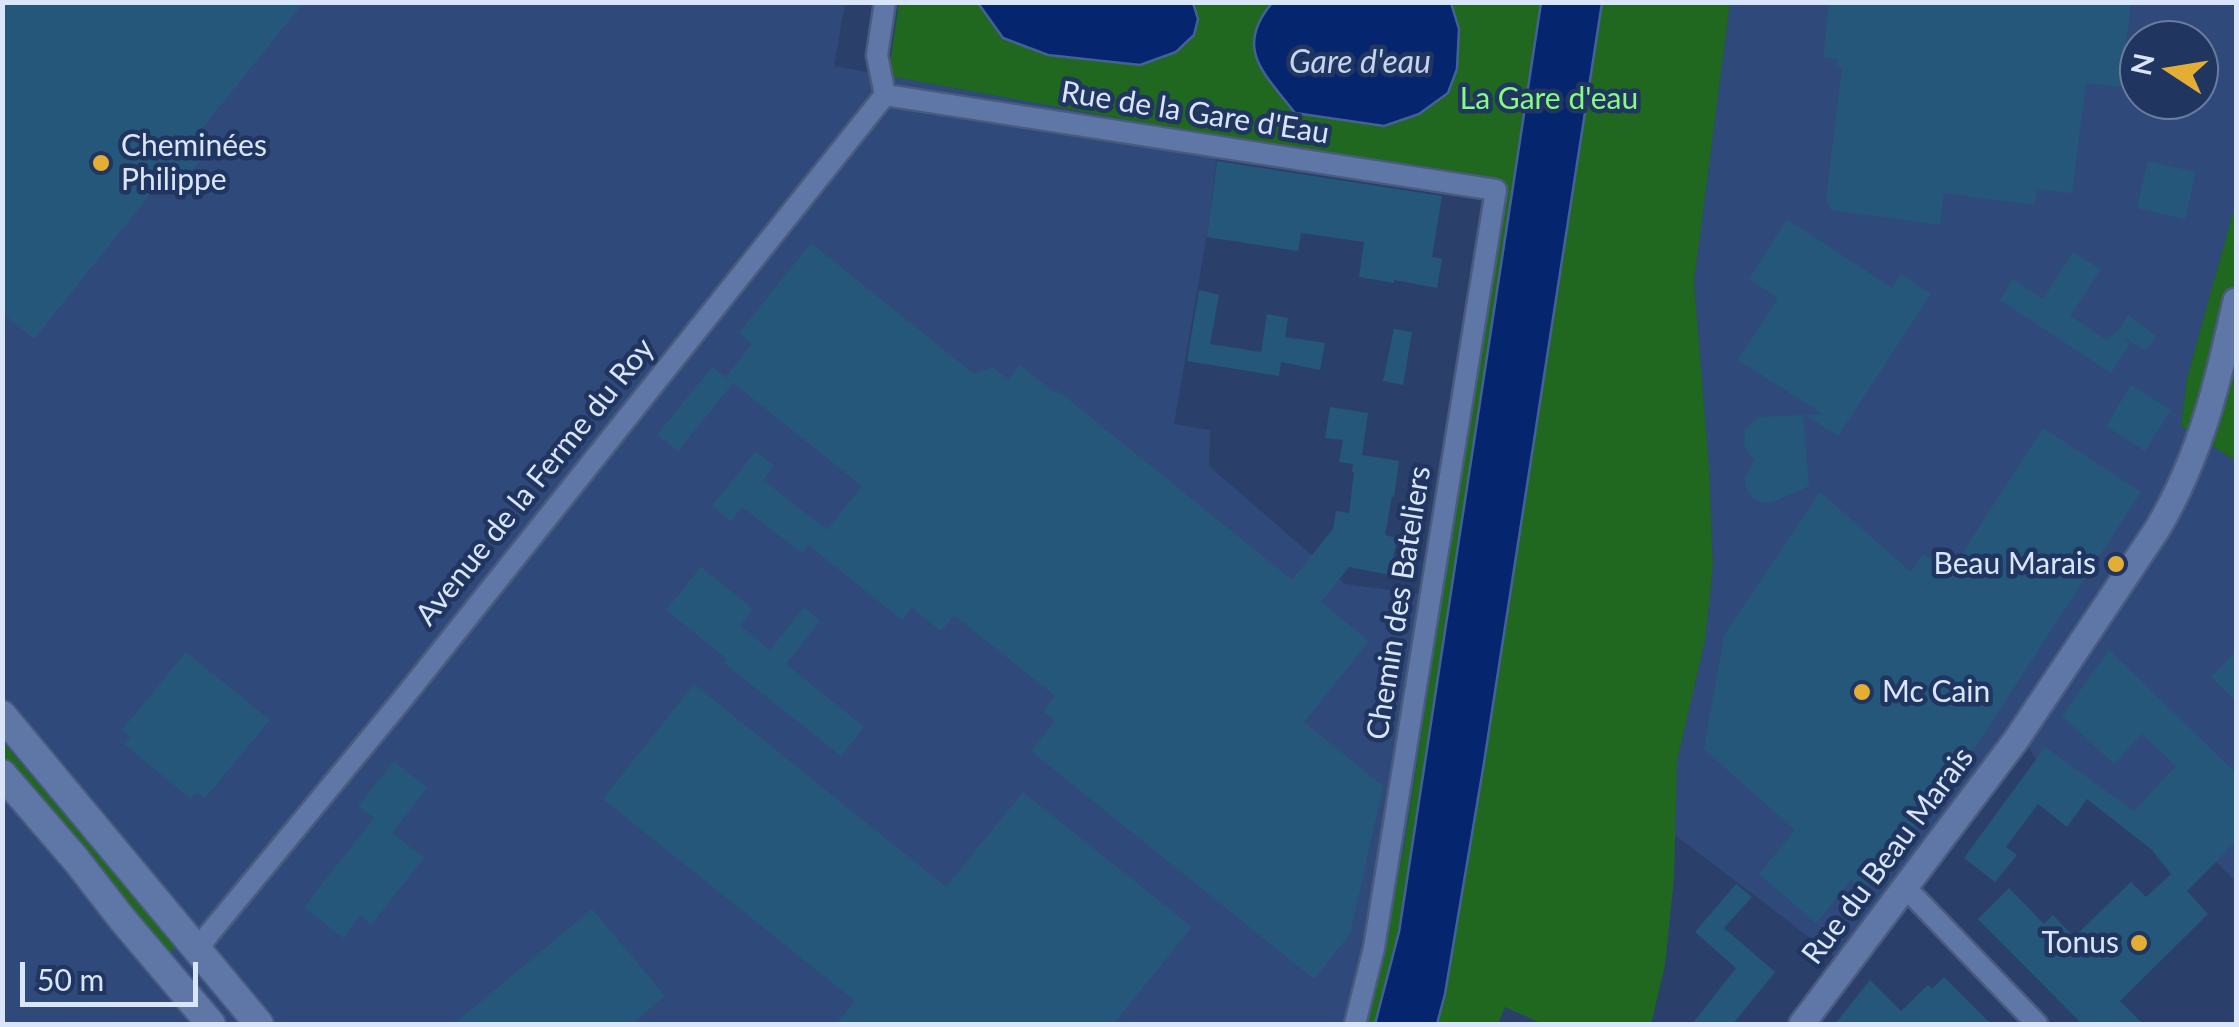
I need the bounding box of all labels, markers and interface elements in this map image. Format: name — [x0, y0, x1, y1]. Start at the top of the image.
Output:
north arrow — [2119, 20, 2219, 120]
water label: Gare d'eau — [1289, 44, 1431, 82]
text: N — [2123, 50, 2160, 78]
street label: Rue de la Gare d'Eau — [1059, 74, 1331, 152]
park label: La Gare d'eau — [1460, 81, 1638, 117]
place label: Cheminées Philippe — [121, 128, 267, 198]
marker: Cheminées Philippe — [90, 152, 112, 174]
street label: Avenue de la Ferme du Roy — [408, 331, 662, 633]
street label: Chemin des Bateliers — [1360, 464, 1438, 742]
place label: Beau Marais — [1934, 546, 2096, 582]
marker: Beau Marais — [2105, 553, 2127, 575]
place label: Mc Cain — [1882, 674, 1990, 710]
marker: Mc Cain — [1851, 681, 1873, 703]
street label: Rue du Beau Marais — [1795, 741, 1981, 971]
place label: Tonus — [2041, 925, 2119, 961]
marker: Tonus — [2128, 932, 2150, 954]
scale bar — [25, 942, 202, 1004]
text: 50 m — [37, 961, 104, 997]

